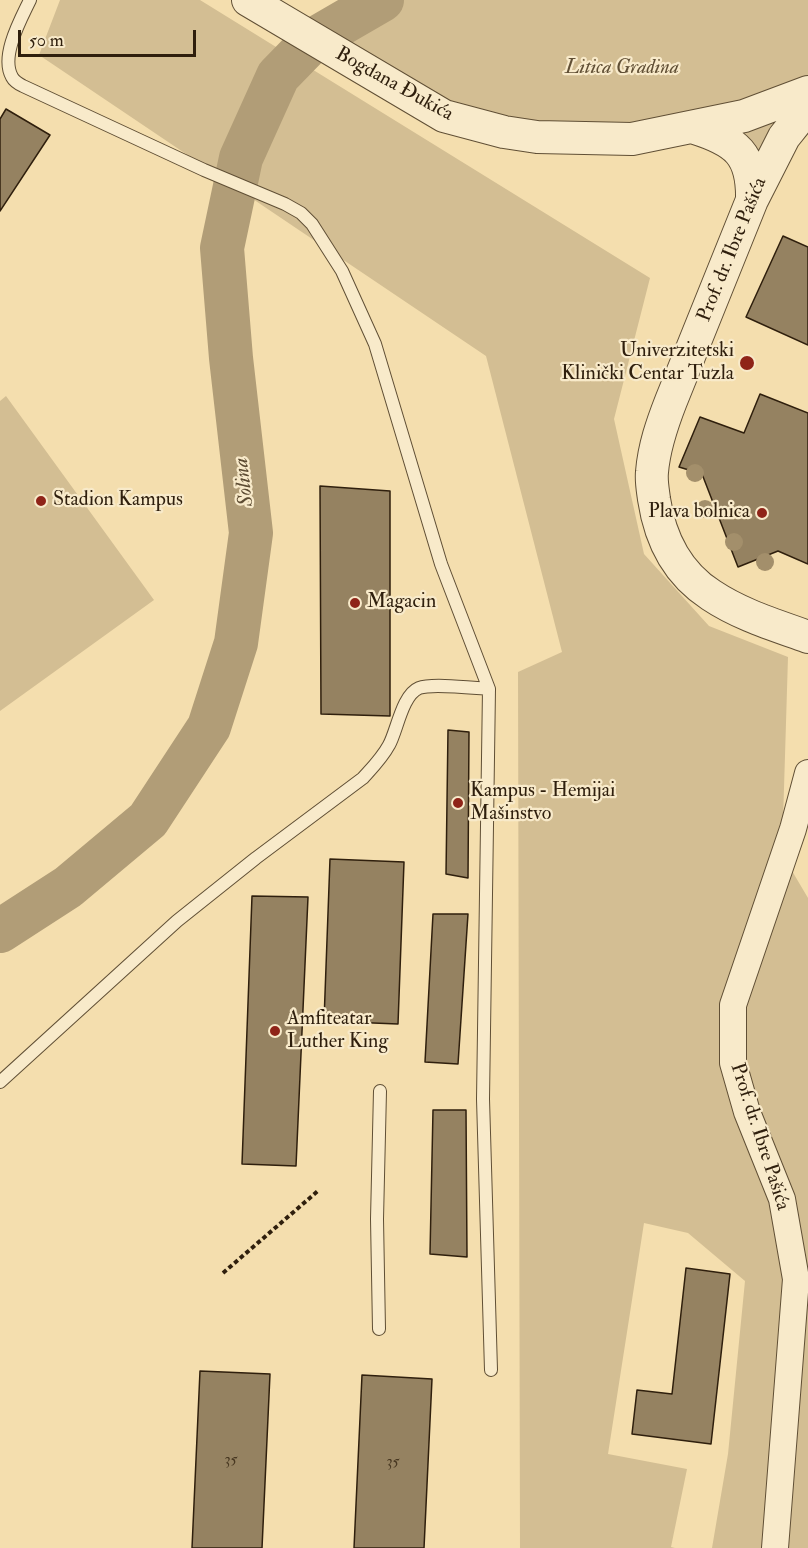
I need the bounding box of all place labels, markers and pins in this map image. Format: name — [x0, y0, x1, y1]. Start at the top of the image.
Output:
place label: Univerzitetski Klinički Centar Tuzla — [561, 340, 734, 387]
marker: Univerzitetski Klinički Centar Tuzla — [738, 354, 756, 372]
place label: Stadion Kampus — [53, 489, 183, 513]
marker: Stadion Kampus — [34, 494, 48, 508]
place label: Plava bolnica — [648, 501, 750, 525]
marker: Plava bolnica — [755, 506, 769, 520]
place label: Magacin — [367, 591, 436, 615]
marker: Magacin — [348, 596, 362, 610]
place label: Kampus - Hemijai Mašinstvo — [470, 780, 615, 827]
marker: Kampus - Hemijai Mašinstvo — [451, 796, 465, 810]
place label: Amfiteatar Luther King — [287, 1008, 388, 1055]
marker: Amfiteatar Luther King — [268, 1024, 282, 1038]

